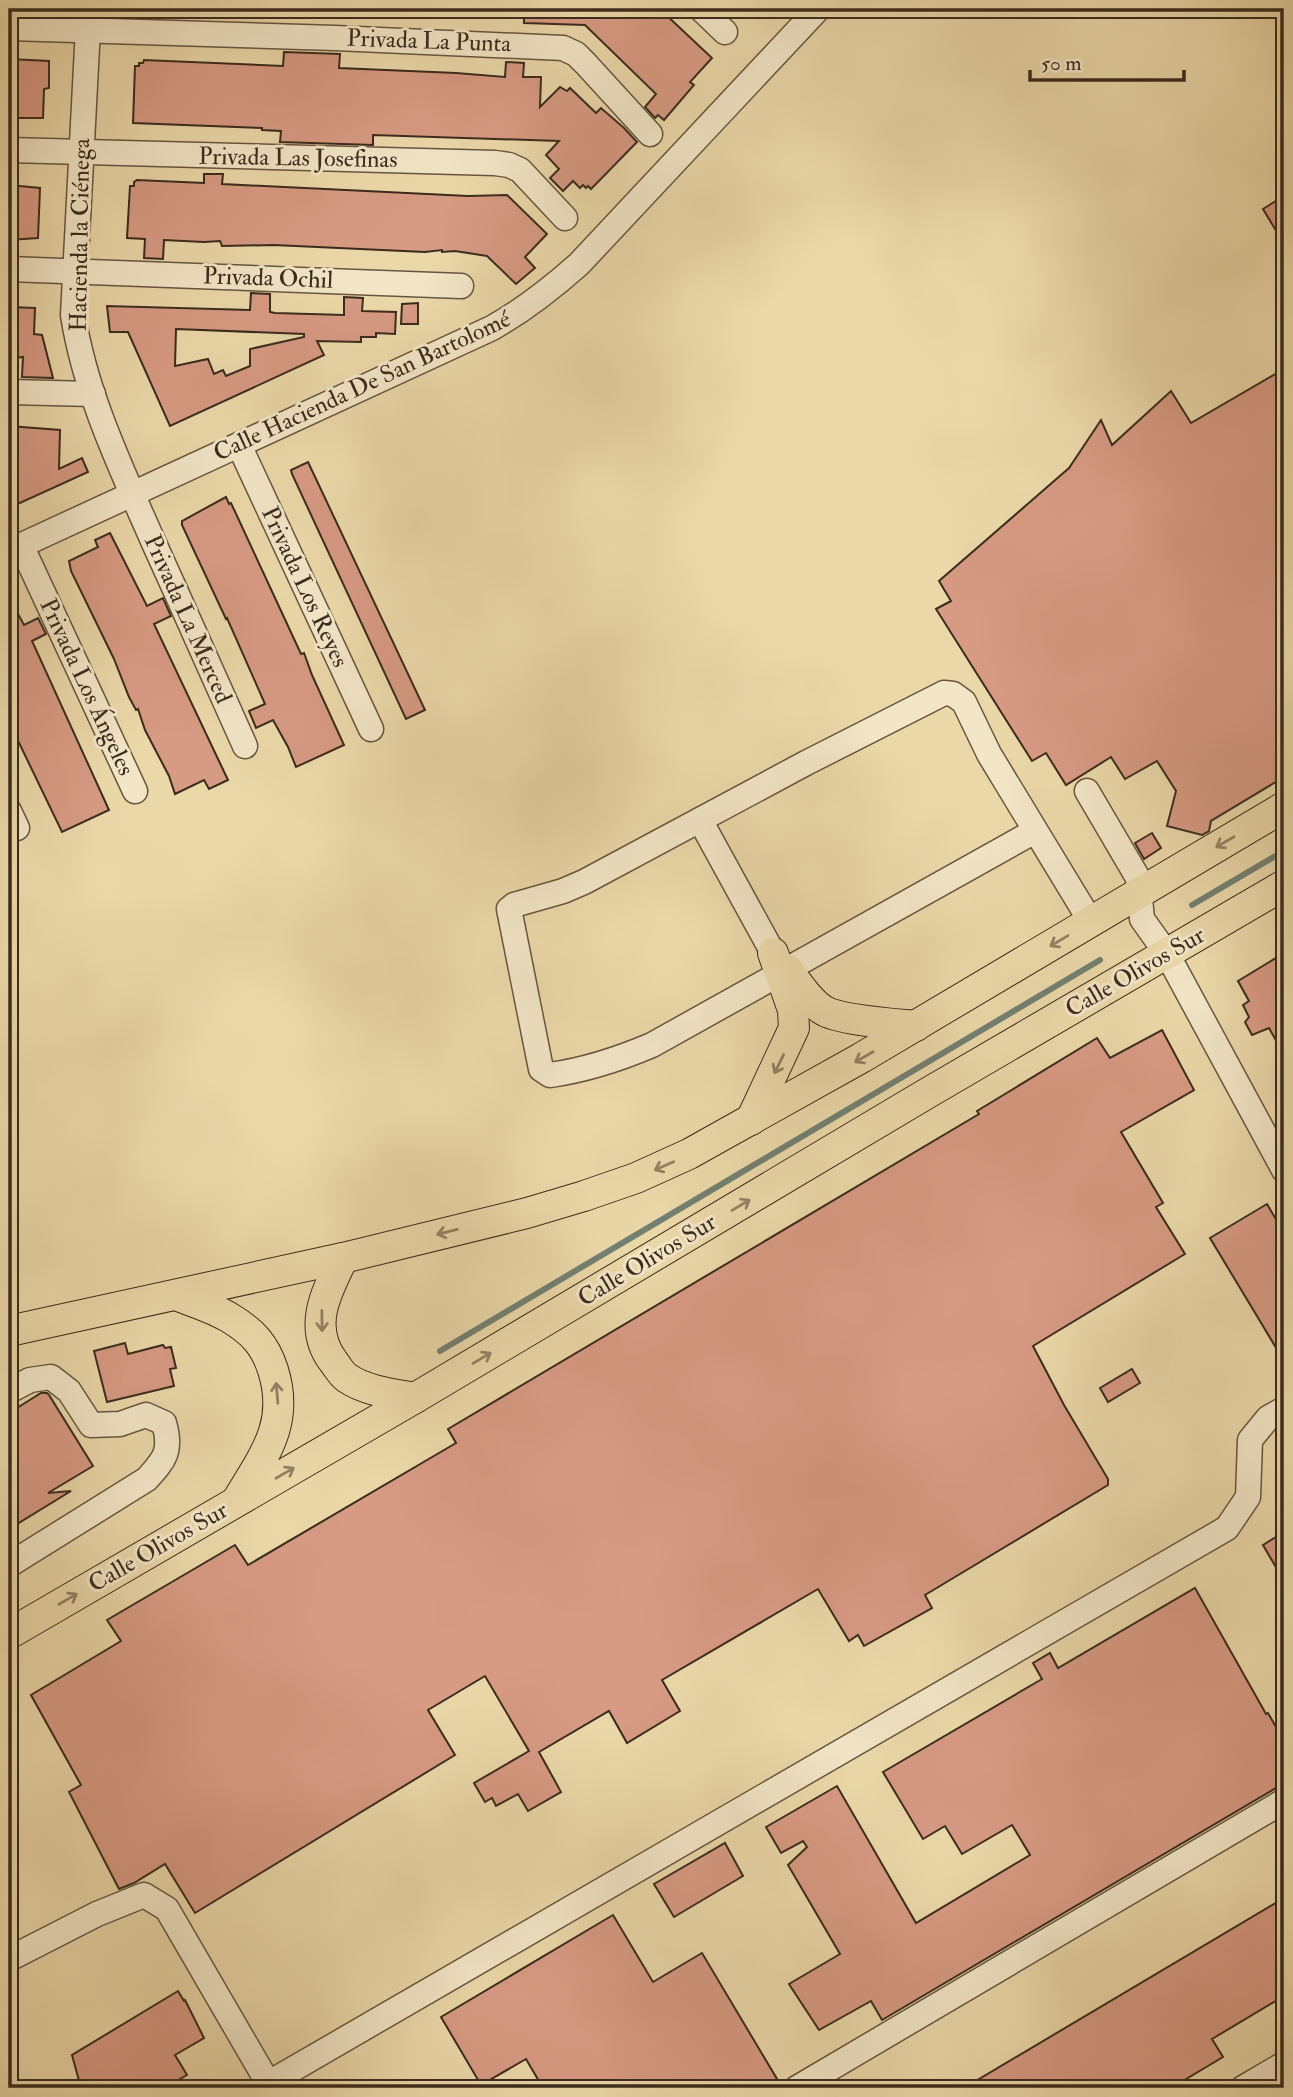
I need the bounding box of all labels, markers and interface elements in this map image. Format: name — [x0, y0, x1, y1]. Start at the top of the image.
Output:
street label: Privada La Punta — [346, 23, 513, 59]
scale bar — [1030, 38, 1184, 82]
text: 50 m — [1041, 50, 1082, 77]
street label: Hacienda la Ciénega — [63, 137, 97, 332]
street label: Privada Las Josefinas — [198, 141, 398, 175]
street label: Privada Ochil — [202, 260, 334, 296]
street label: Calle Hacienda De San Bartolomé — [208, 303, 516, 469]
street label: Privada Los Reyes — [254, 502, 356, 672]
street label: Privada La Merced — [137, 530, 239, 708]
street label: Privada Los Ángeles — [32, 593, 143, 781]
one-way arrow — [1216, 835, 1236, 849]
street label: Calle Olivos Sur — [1060, 920, 1210, 1024]
one-way arrow — [1050, 934, 1070, 948]
one-way arrow — [854, 1050, 874, 1064]
one-way arrow — [771, 1053, 785, 1074]
one-way arrow — [654, 1160, 675, 1173]
one-way arrow — [730, 1197, 750, 1211]
street label: Calle Olivos Sur — [572, 1206, 722, 1313]
one-way arrow — [436, 1226, 459, 1239]
one-way arrow — [315, 1309, 328, 1332]
one-way arrow — [472, 1351, 492, 1365]
one-way arrow — [270, 1382, 283, 1405]
one-way arrow — [275, 1465, 295, 1479]
street label: Calle Olivos Sur — [83, 1495, 233, 1599]
one-way arrow — [57, 1592, 77, 1606]

